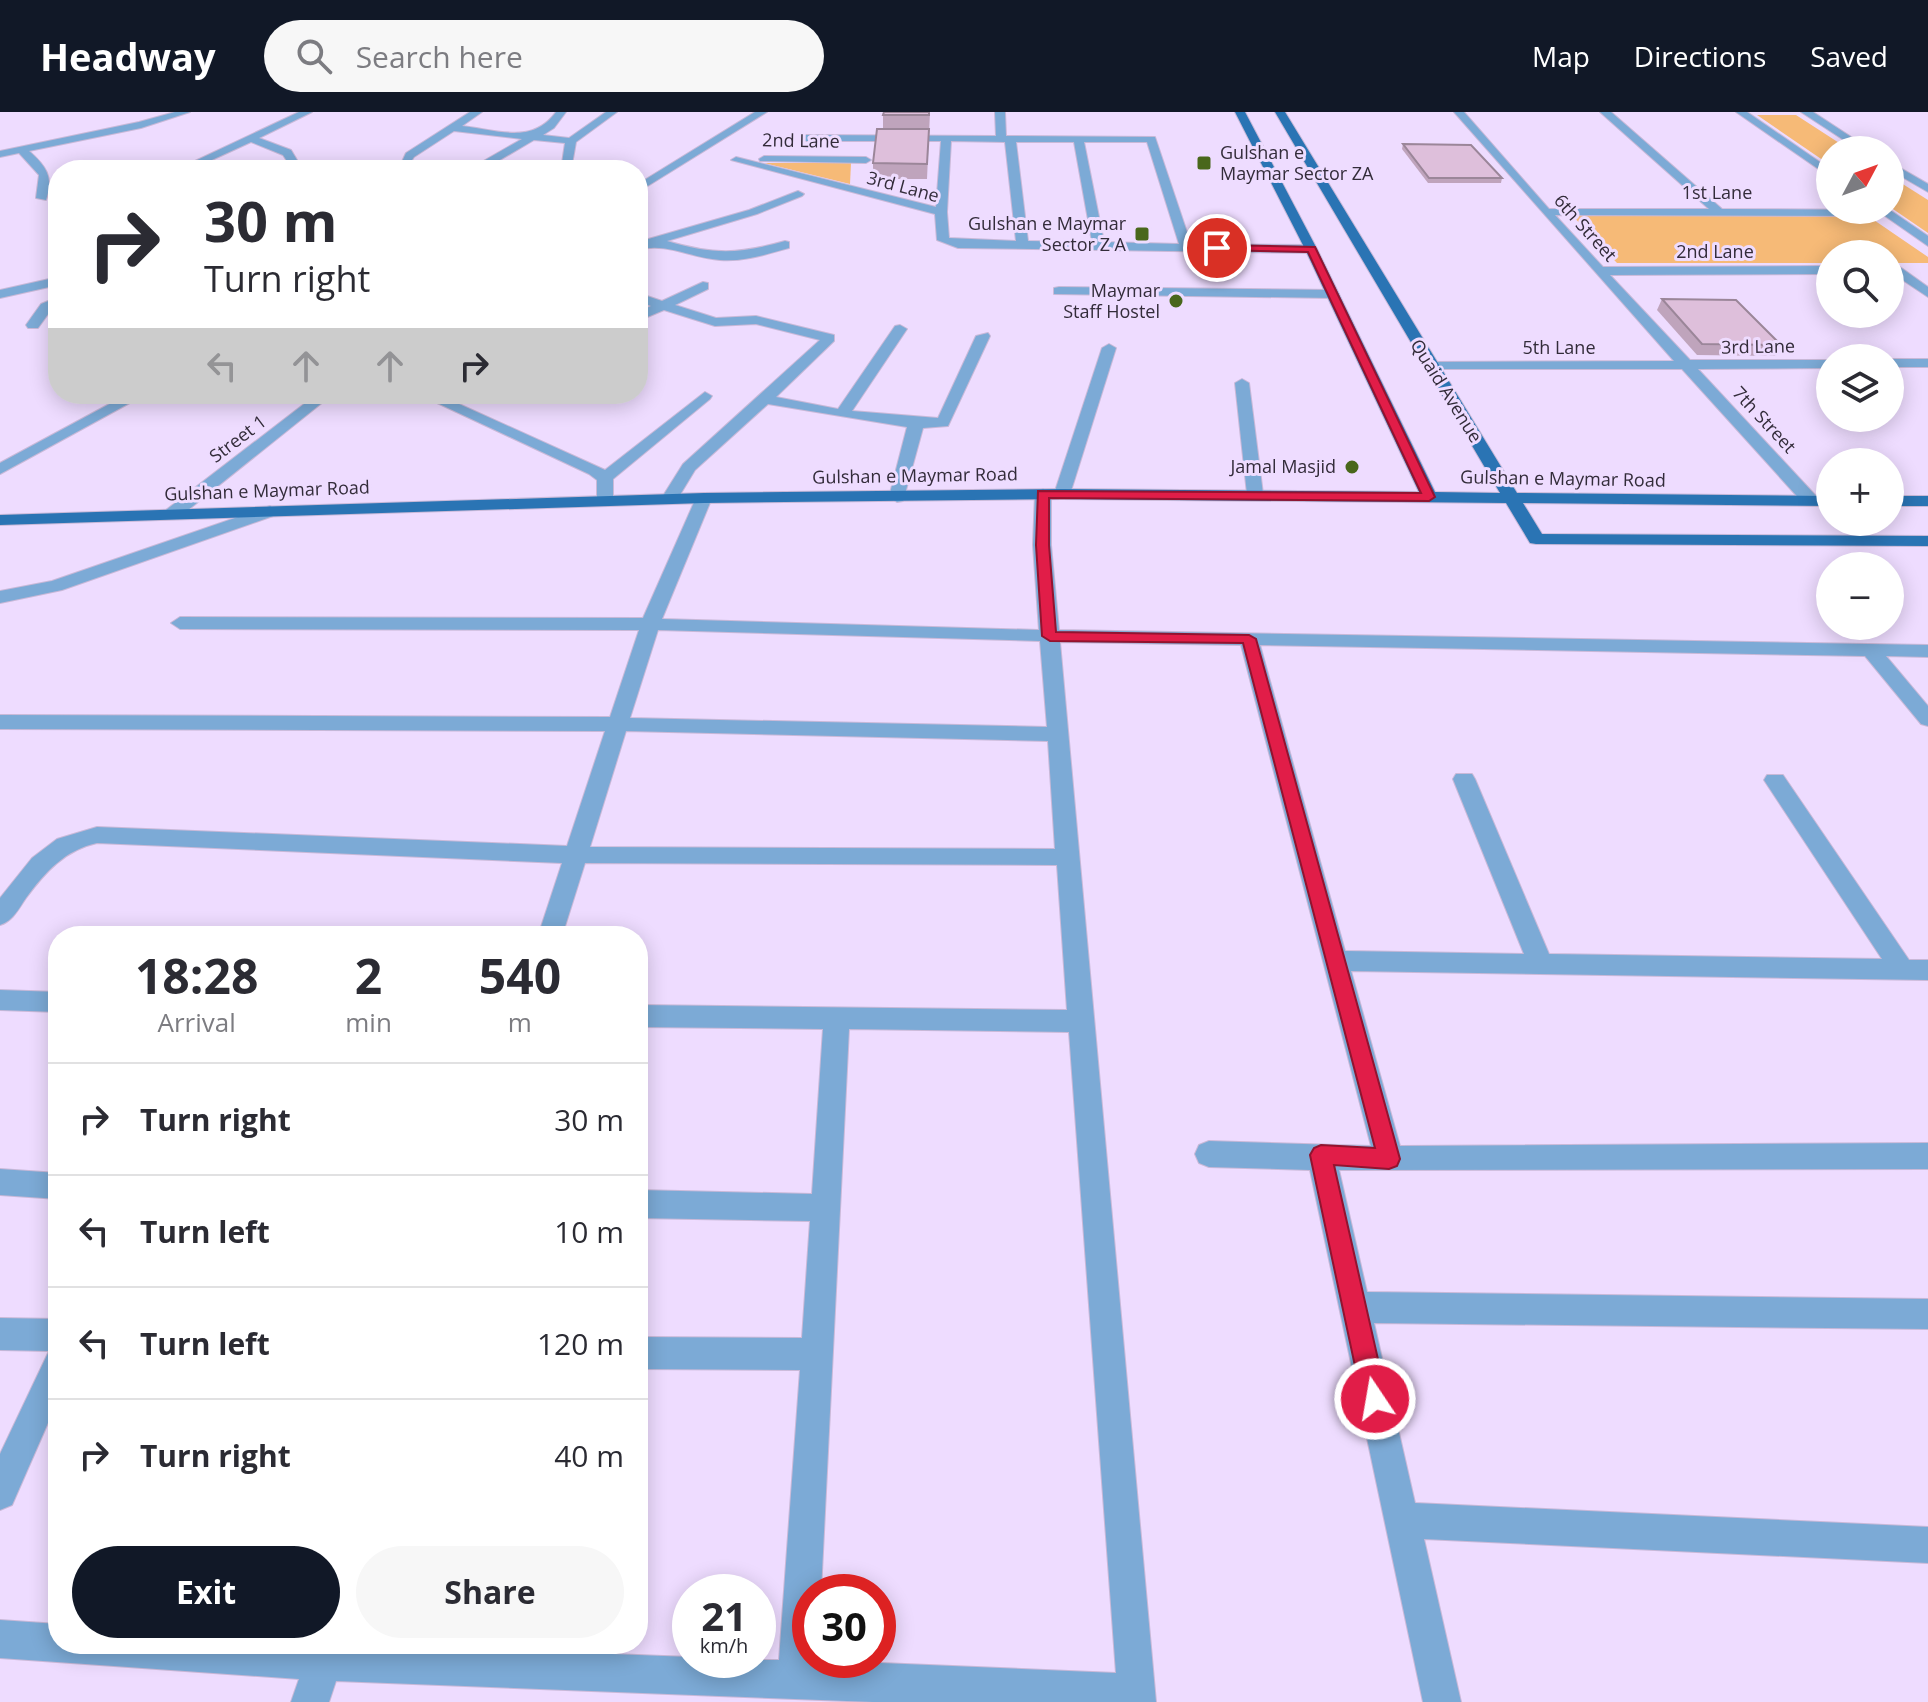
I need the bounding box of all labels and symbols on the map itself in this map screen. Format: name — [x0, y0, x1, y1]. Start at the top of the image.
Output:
street label: 2nd Lane — [762, 127, 840, 153]
north arrow — [1816, 136, 1904, 224]
place label: Gulshan e Maymar Sector ZA — [1220, 140, 1374, 185]
marker: Gulshan e Maymar Sector ZA — [1195, 154, 1213, 172]
street label: 3rd Lane — [864, 165, 942, 207]
street label: 1st Lane — [1682, 180, 1752, 204]
street label: 6th Street — [1549, 189, 1622, 266]
place label: Gulshan e Maymar Sector Z A — [968, 211, 1127, 256]
pin — [1183, 214, 1251, 282]
marker: Gulshan e Maymar Sector Z A — [1133, 225, 1151, 243]
street label: 2nd Lane — [1676, 239, 1754, 263]
place label: Maymar Staff Hostel — [1063, 278, 1161, 323]
marker: Maymar Staff Hostel — [1167, 292, 1185, 310]
street label: 3rd Lane — [1721, 333, 1795, 359]
street label: Quaid Avenue — [1405, 334, 1488, 447]
street label: 5th Lane — [1523, 335, 1595, 359]
street label: 7th Street — [1728, 381, 1802, 458]
street label: Street 1 — [204, 409, 271, 467]
place label: Jamal Masjid — [1228, 454, 1336, 478]
marker: Jamal Masjid — [1343, 458, 1361, 476]
street label: Gulshan e Maymar Road — [812, 461, 1018, 489]
street label: Gulshan e Maymar Road — [1460, 464, 1666, 492]
street label: Gulshan e Maymar Road — [164, 474, 370, 506]
position arrow — [1333, 1357, 1417, 1441]
speed limit sign: 30 — [792, 1574, 896, 1678]

